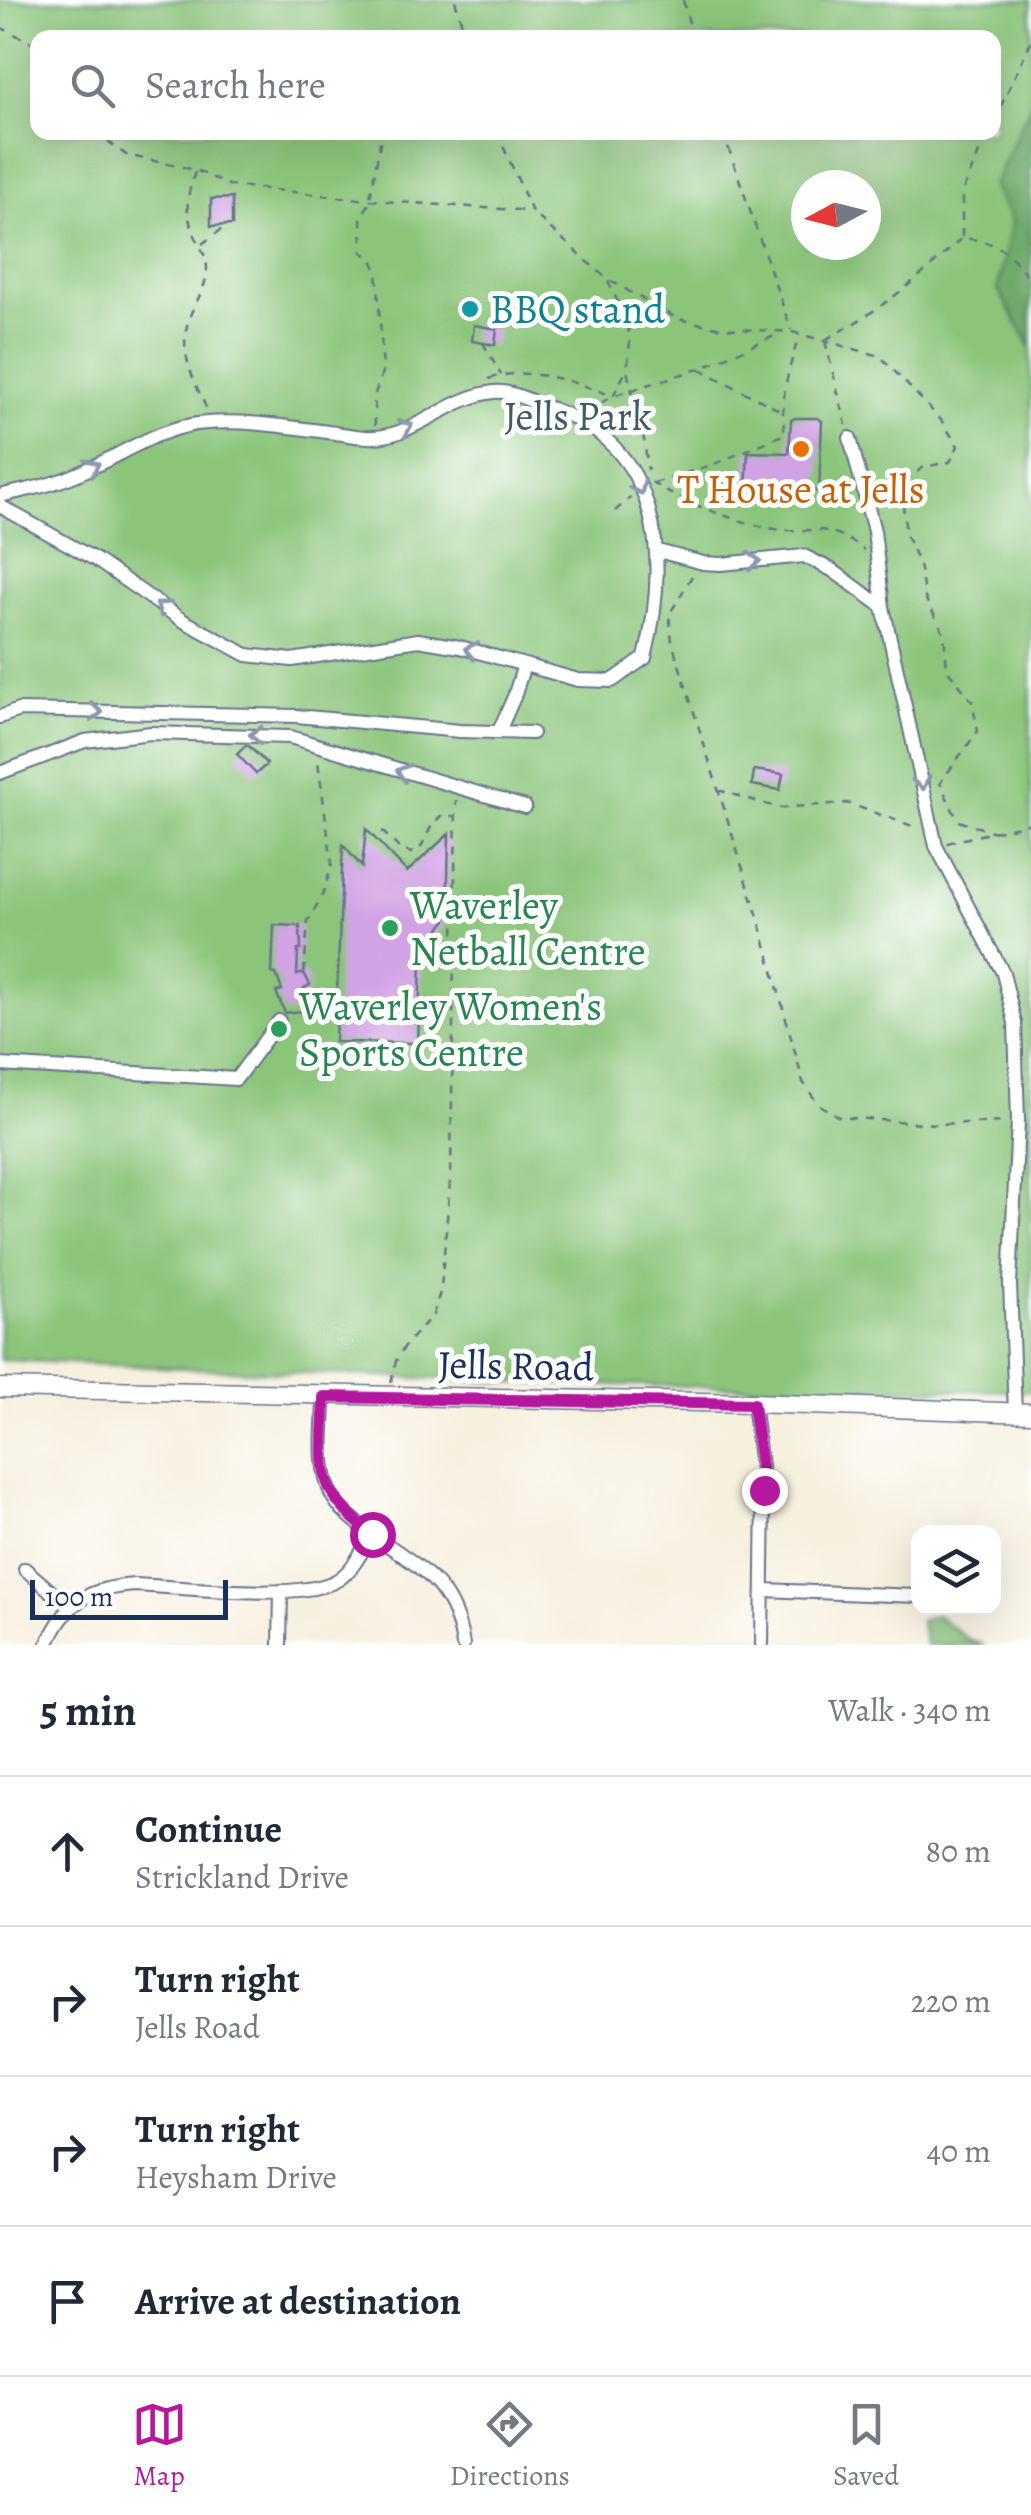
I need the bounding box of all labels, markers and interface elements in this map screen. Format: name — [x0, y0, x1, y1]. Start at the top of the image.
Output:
search box — [30, 30, 1001, 140]
icon: search — [65, 58, 120, 113]
text: Search here — [145, 59, 326, 111]
north arrow — [791, 170, 881, 260]
place label: BBQ stand — [490, 282, 665, 337]
marker: BBQ stand — [459, 298, 481, 320]
park label: Jells Park — [504, 389, 652, 444]
one-way arrow — [396, 419, 414, 439]
marker: T House at Jells — [790, 438, 812, 460]
one-way arrow — [82, 458, 100, 478]
place label: T House at Jells — [677, 462, 925, 517]
one-way arrow — [627, 478, 647, 496]
one-way arrow — [746, 551, 762, 572]
one-way arrow — [154, 600, 172, 619]
one-way arrow — [463, 641, 480, 662]
one-way arrow — [89, 702, 105, 723]
one-way arrow — [247, 725, 263, 746]
one-way arrow — [395, 763, 412, 784]
one-way arrow — [910, 774, 931, 791]
place label: Waverley Netball Centre — [409, 878, 646, 979]
marker: Waverley Netball Centre — [379, 917, 401, 939]
place label: Waverley Women's Sports Centre — [298, 979, 602, 1080]
marker: Waverley Women's Sports Centre — [268, 1018, 290, 1040]
street label: Jells Road — [437, 1337, 595, 1394]
route end — [742, 1468, 788, 1514]
route start — [350, 1512, 396, 1558]
map controls — [911, 1525, 1001, 1615]
button: layers — [911, 1525, 1001, 1615]
scale bar — [30, 1575, 228, 1620]
text: 100 m — [45, 1578, 113, 1616]
text: 5 min — [40, 1682, 136, 1739]
text: Walk · 340 m — [828, 1688, 991, 1732]
text: Continue — [135, 1803, 282, 1855]
icon: ahead — [40, 1824, 95, 1879]
text: 80 m — [925, 1829, 991, 1873]
text: Strickland Drive — [135, 1855, 349, 1899]
text: Turn right — [135, 1953, 300, 2005]
icon: right — [40, 1974, 95, 2029]
text: 220 m — [911, 1979, 991, 2023]
text: Jells Road — [135, 2005, 260, 2049]
text: Turn right — [135, 2103, 300, 2155]
icon: right — [40, 2124, 95, 2179]
text: 40 m — [926, 2129, 991, 2173]
text: Heysham Drive — [135, 2155, 337, 2199]
icon: arrive — [40, 2274, 95, 2329]
text: Arrive at destination — [135, 2275, 461, 2327]
tab: Map — [132, 2397, 187, 2495]
tab: Directions — [450, 2397, 570, 2495]
tab: Saved — [833, 2397, 899, 2495]

